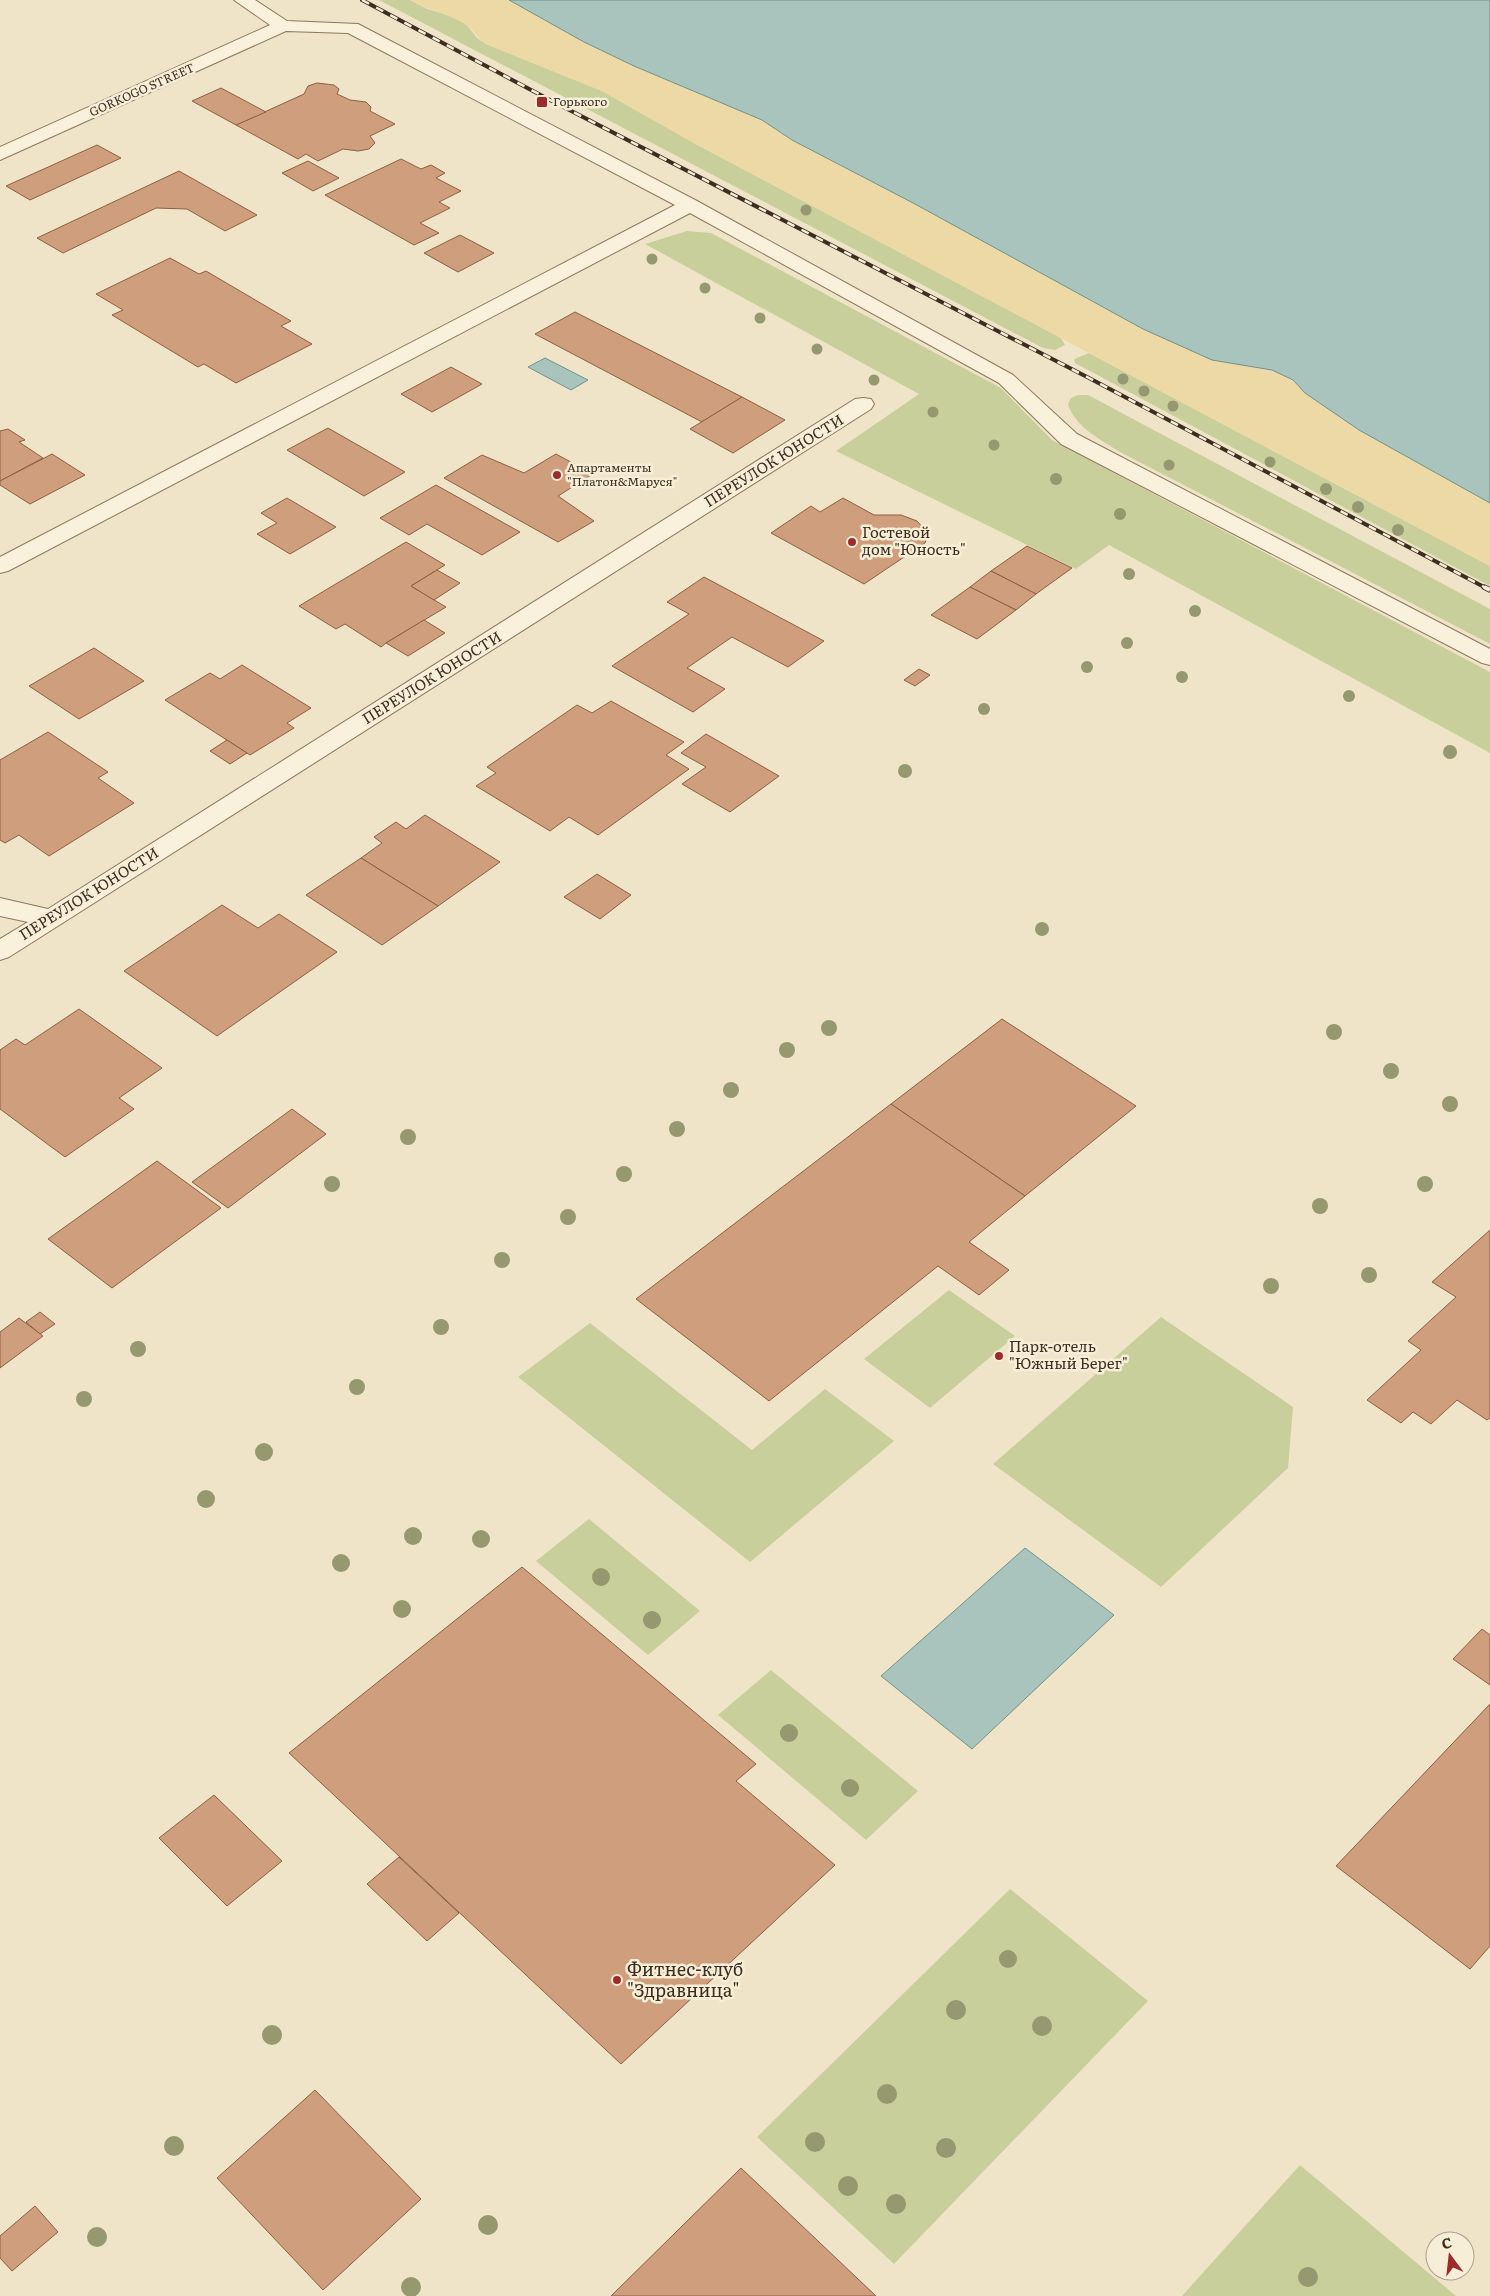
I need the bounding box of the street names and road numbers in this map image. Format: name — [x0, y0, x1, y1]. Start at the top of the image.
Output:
street label: GORKOGO STREET — [86, 58, 197, 120]
street label: ПЕРЕУЛОК ЮНОСТИ — [699, 407, 848, 512]
street label: ПЕРЕУЛОК ЮНОСТИ — [357, 624, 506, 729]
street label: ПЕРЕУЛОК ЮНОСТИ — [14, 840, 163, 945]

